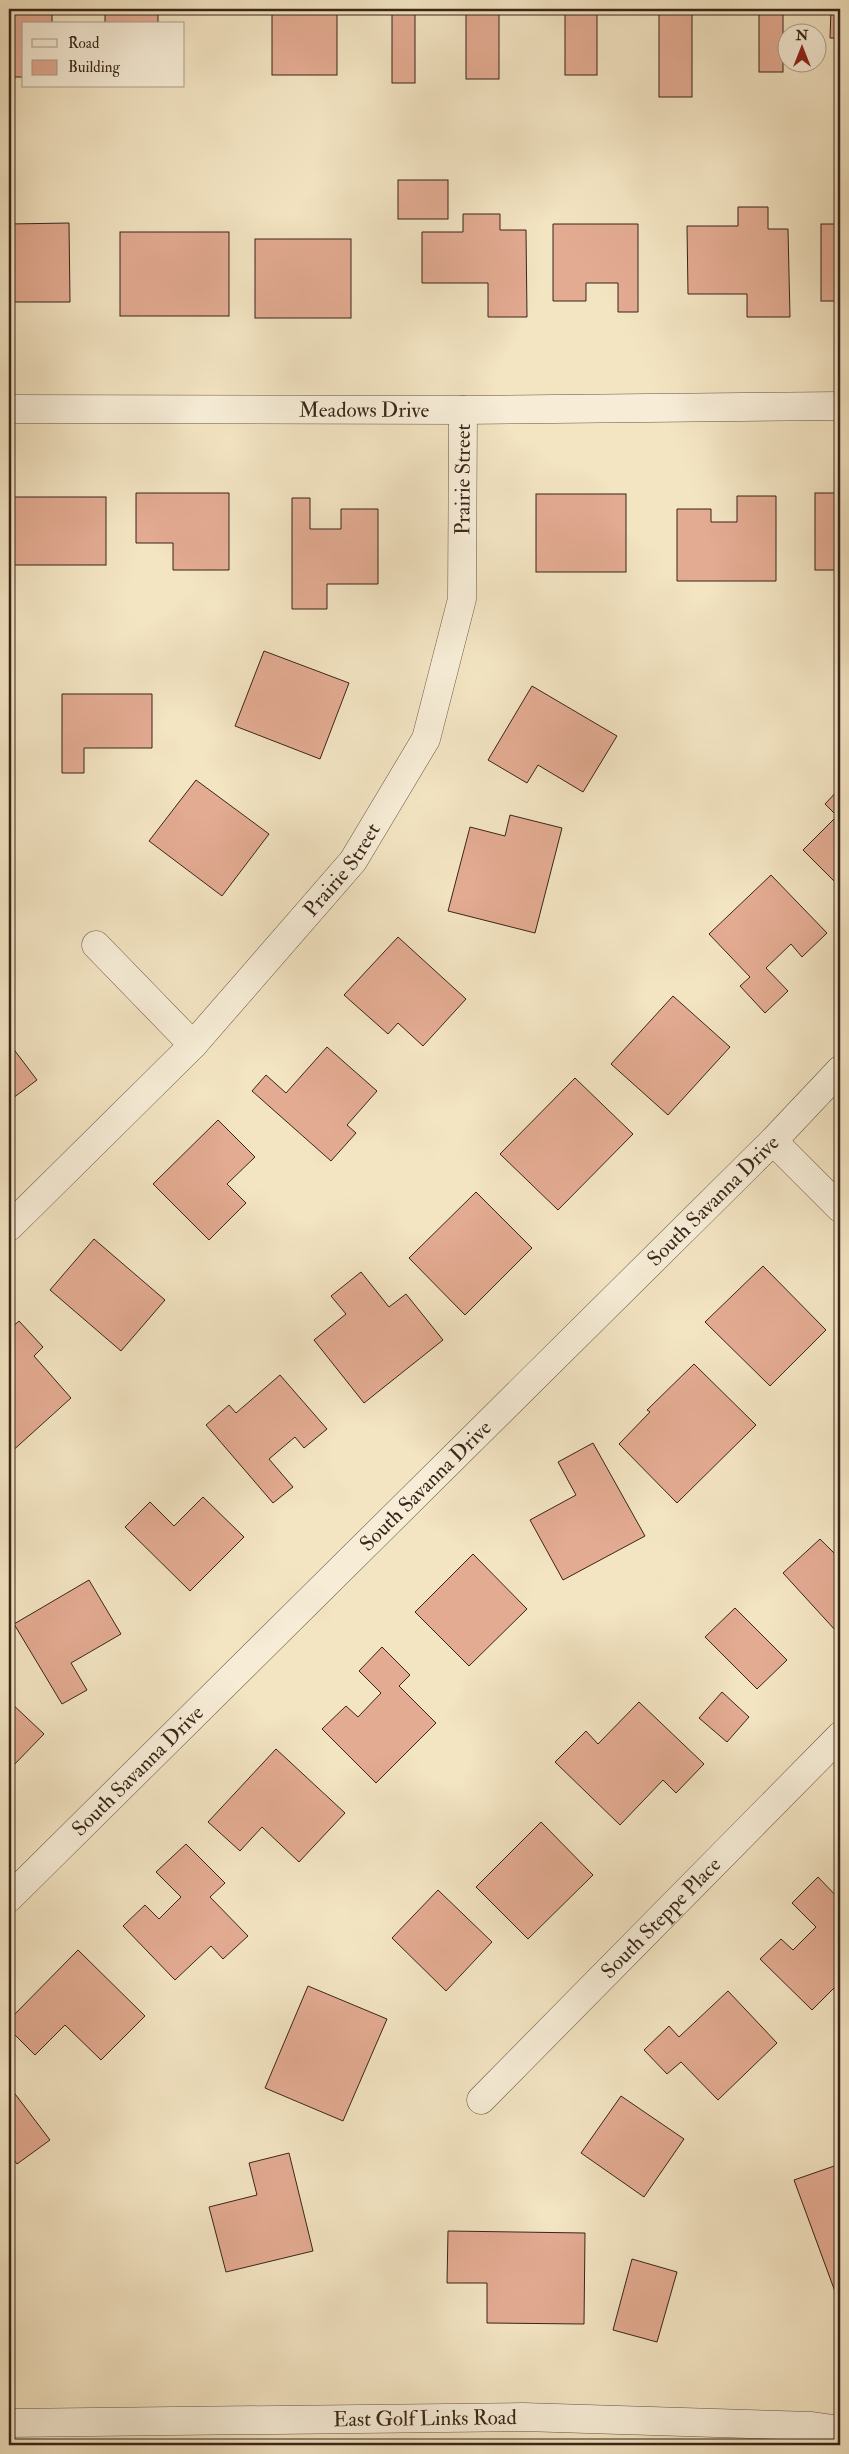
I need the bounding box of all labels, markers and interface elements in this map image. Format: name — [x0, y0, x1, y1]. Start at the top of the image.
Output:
legend — [22, 22, 185, 88]
north arrow — [776, 22, 826, 72]
text: N — [795, 27, 809, 44]
text: Road — [68, 34, 100, 53]
text: Building — [68, 58, 120, 77]
street label: Meadows Drive — [299, 396, 429, 423]
street label: Prairie Street — [449, 423, 476, 535]
street label: Prairie Street — [297, 818, 386, 922]
street label: South Savanna Drive — [641, 1129, 785, 1272]
street label: South Savanna Drive — [353, 1414, 497, 1557]
street label: South Savanna Drive — [66, 1699, 209, 1842]
street label: South Steppe Place — [595, 1851, 727, 1984]
street label: East Golf Links Road — [333, 2404, 518, 2433]

